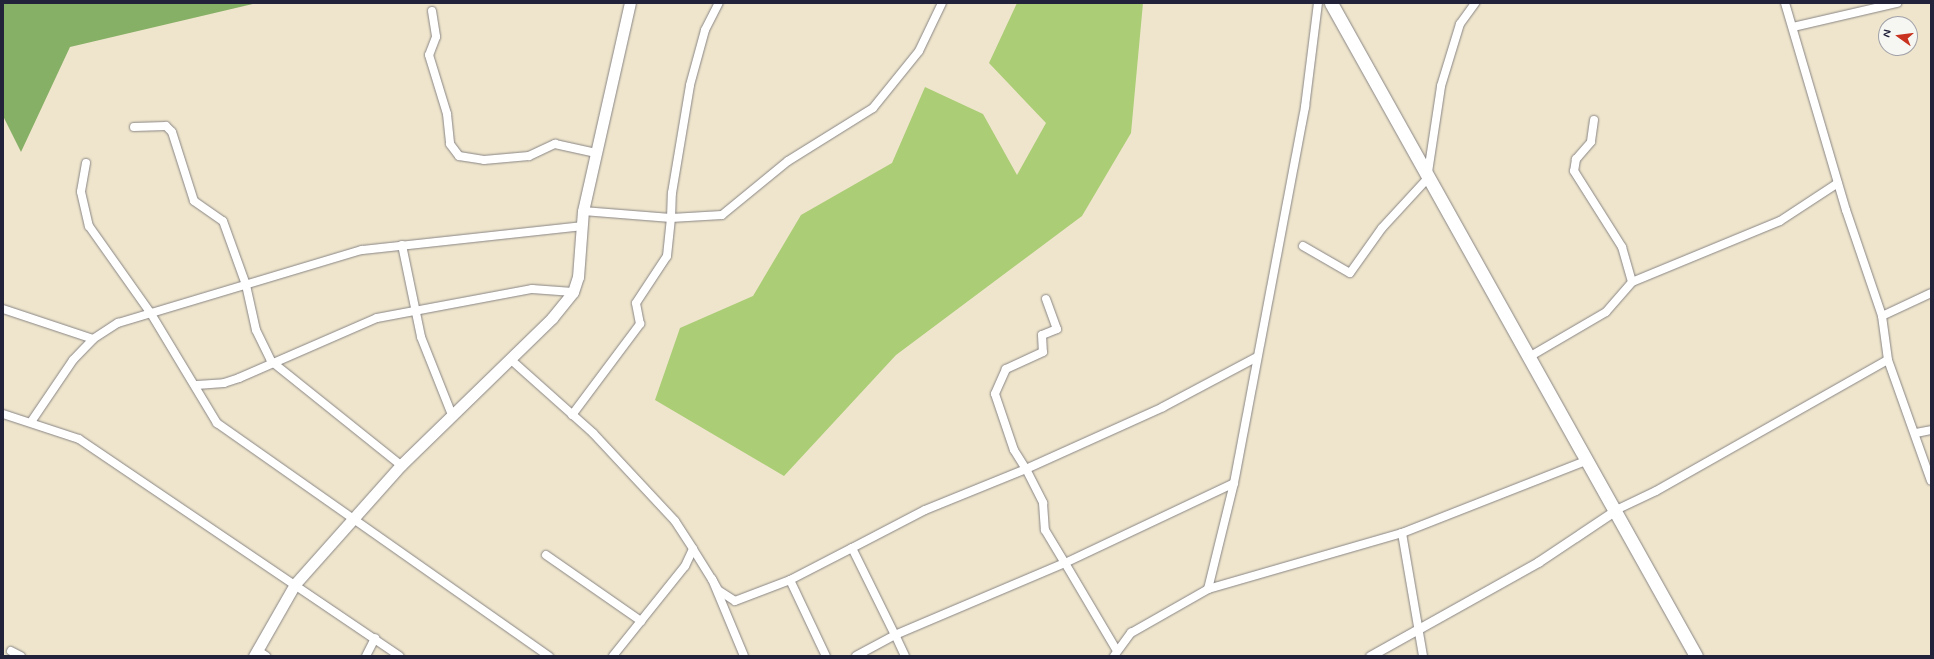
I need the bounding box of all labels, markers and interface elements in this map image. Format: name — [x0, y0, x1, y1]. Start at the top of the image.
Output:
north arrow — [1878, 16, 1918, 56]
text: N — [1880, 28, 1895, 39]

